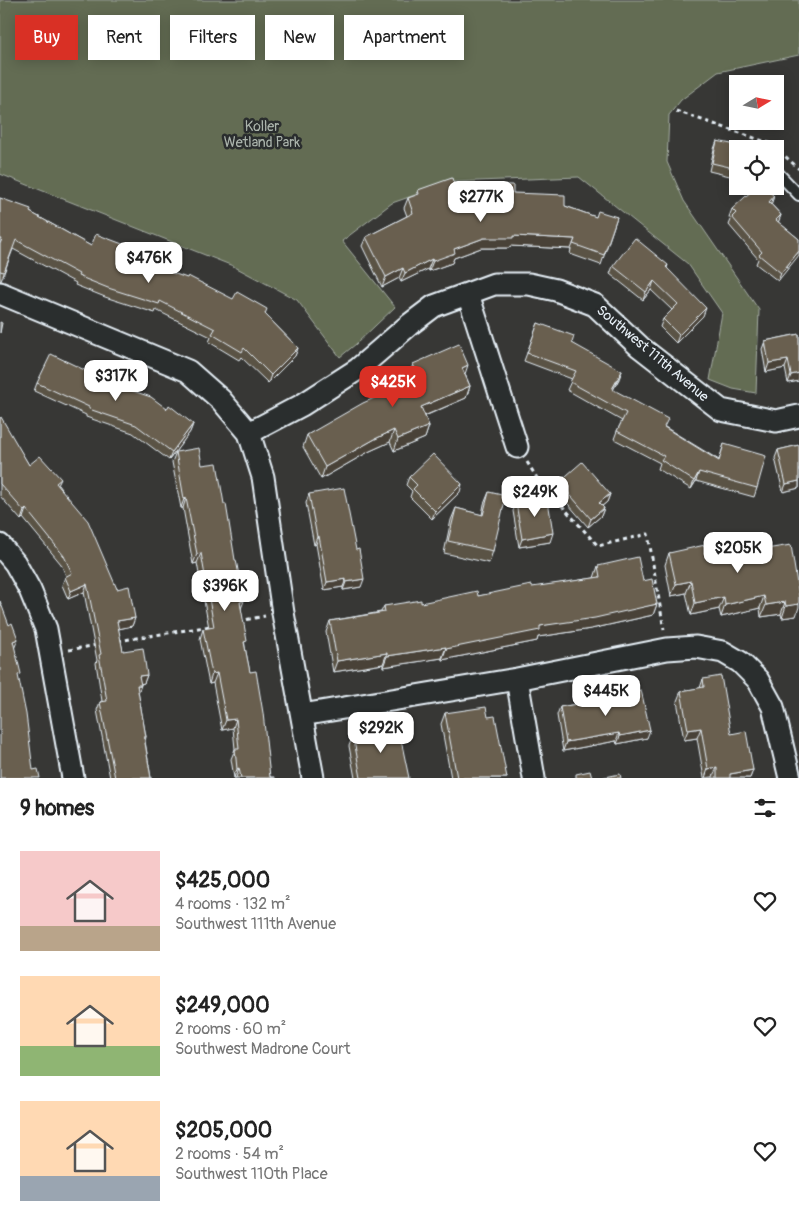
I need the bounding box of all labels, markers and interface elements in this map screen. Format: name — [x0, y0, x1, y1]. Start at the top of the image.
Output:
chip: Buy — [15, 15, 78, 60]
chip: Rent — [88, 15, 160, 60]
chip: Filters — [170, 15, 255, 60]
chip: New — [265, 15, 334, 60]
chip: Apartment — [344, 15, 464, 60]
north arrow — [729, 75, 784, 130]
map controls — [729, 75, 784, 195]
park label: Koller Wetland Park — [224, 118, 300, 151]
button: locate — [729, 140, 784, 195]
pin: $277K — [446, 180, 516, 223]
text: $277K — [459, 187, 503, 207]
pin: $476K — [114, 242, 184, 284]
text: $476K — [126, 248, 172, 268]
street label: Southwest 111th Avenue — [593, 302, 712, 405]
pin: $317K — [81, 360, 151, 402]
text: $317K — [95, 366, 137, 386]
pin: $425K — [358, 366, 428, 408]
text: $425K — [370, 372, 416, 392]
pin: $249K — [500, 476, 570, 518]
text: $249K — [513, 482, 557, 502]
pin: $205K — [703, 532, 773, 574]
text: $205K — [715, 538, 761, 558]
pin: $396K — [190, 570, 260, 612]
text: $396K — [203, 576, 247, 596]
pin: $445K — [571, 674, 641, 717]
text: $445K — [583, 681, 629, 701]
pin: $292K — [346, 712, 416, 754]
text: $292K — [359, 718, 403, 738]
icon: filters — [751, 794, 779, 822]
text: 9 homes — [20, 795, 94, 822]
text: $425,000 — [175, 867, 270, 894]
icon: home — [60, 871, 120, 931]
icon: heart — [751, 887, 779, 915]
text: 4 rooms · 132 m² — [175, 894, 290, 914]
text: Southwest 111th Avenue — [175, 914, 336, 934]
text: $249,000 — [175, 992, 269, 1019]
icon: home — [60, 996, 120, 1056]
icon: heart — [751, 1012, 779, 1040]
text: 2 rooms · 60 m² — [175, 1019, 286, 1039]
text: Southwest Madrone Court — [175, 1039, 350, 1059]
text: $205,000 — [175, 1117, 272, 1144]
icon: home — [60, 1121, 120, 1181]
icon: heart — [751, 1137, 779, 1165]
text: 2 rooms · 54 m² — [175, 1144, 284, 1164]
text: Southwest 110th Place — [175, 1164, 328, 1184]

